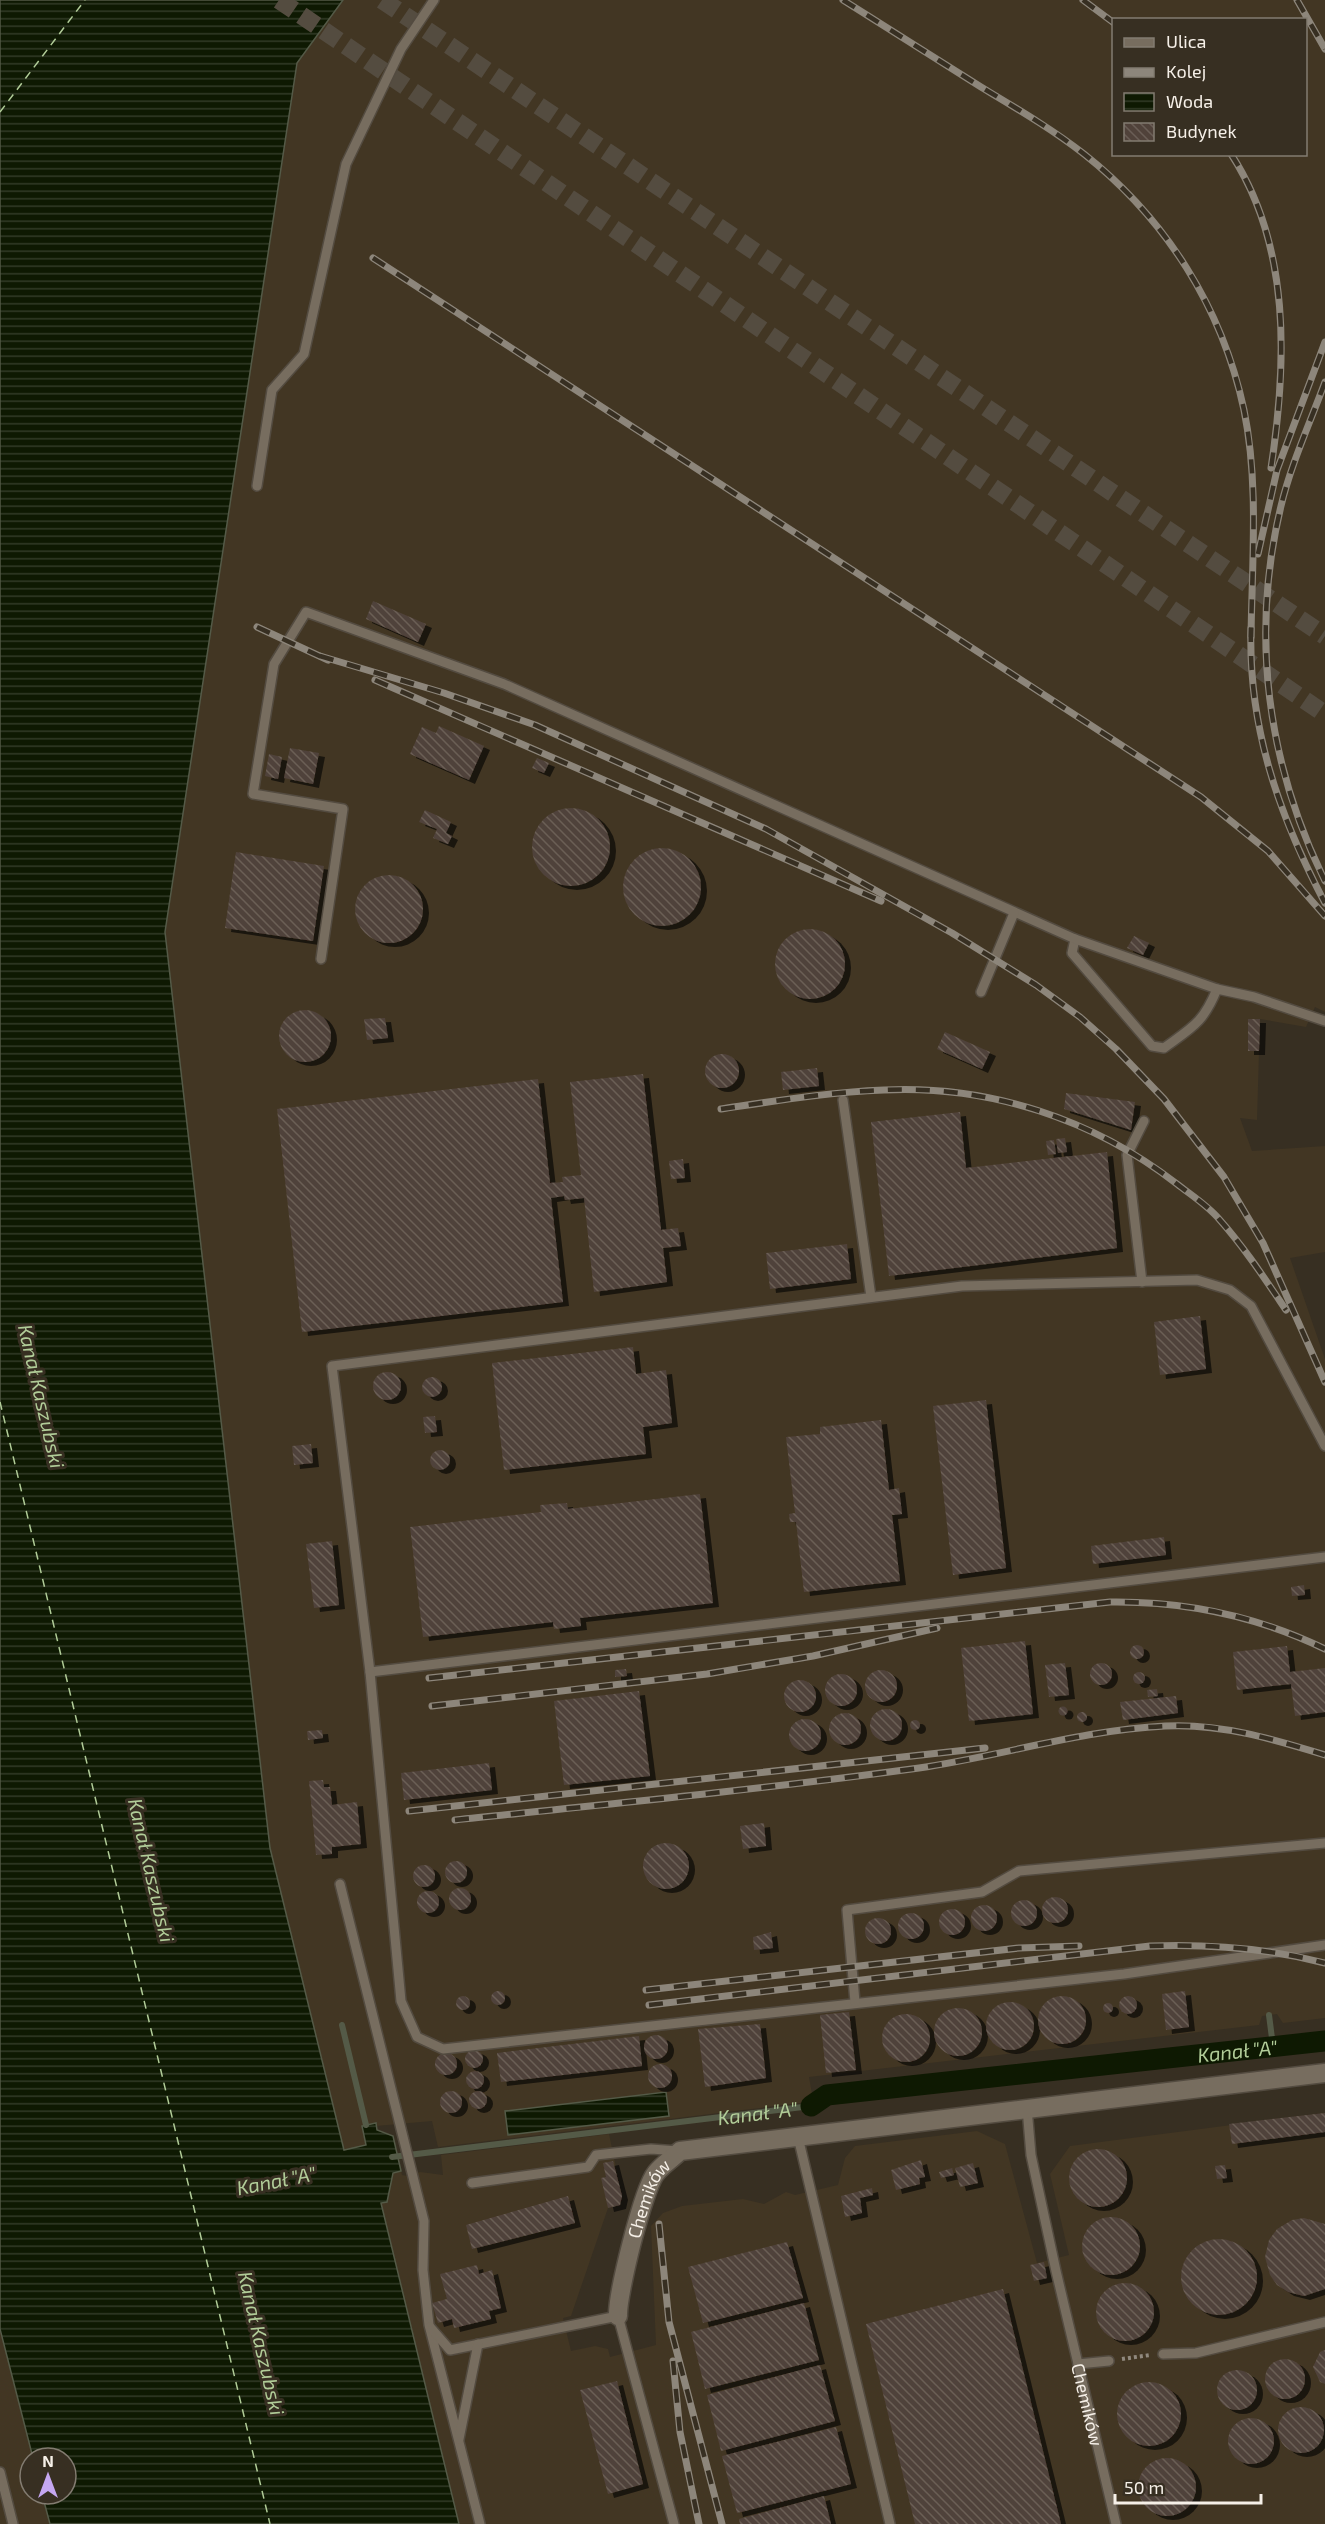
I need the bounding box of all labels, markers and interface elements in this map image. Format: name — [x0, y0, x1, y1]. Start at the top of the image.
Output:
legend — [1112, 18, 1307, 156]
text: Ulica — [1166, 30, 1206, 52]
text: Kolej — [1166, 60, 1206, 82]
text: Woda — [1166, 90, 1213, 112]
text: Budynek — [1166, 120, 1237, 142]
water label: Kanał Kaszubski — [14, 1322, 70, 1470]
water label: Kanał Kaszubski — [124, 1796, 180, 1944]
water label: Kanał "A" — [1196, 2034, 1278, 2067]
water label: Kanał "A" — [716, 2096, 799, 2129]
street label: Chemików — [622, 2154, 675, 2241]
water label: Kanał "A" — [234, 2161, 318, 2199]
water label: Kanał Kaszubski — [234, 2269, 290, 2417]
street label: Chemików — [1067, 2361, 1108, 2448]
north arrow — [18, 2446, 78, 2506]
text: N — [42, 2451, 54, 2470]
scale bar — [1115, 2467, 1260, 2505]
text: 50 m — [1124, 2476, 1164, 2498]

